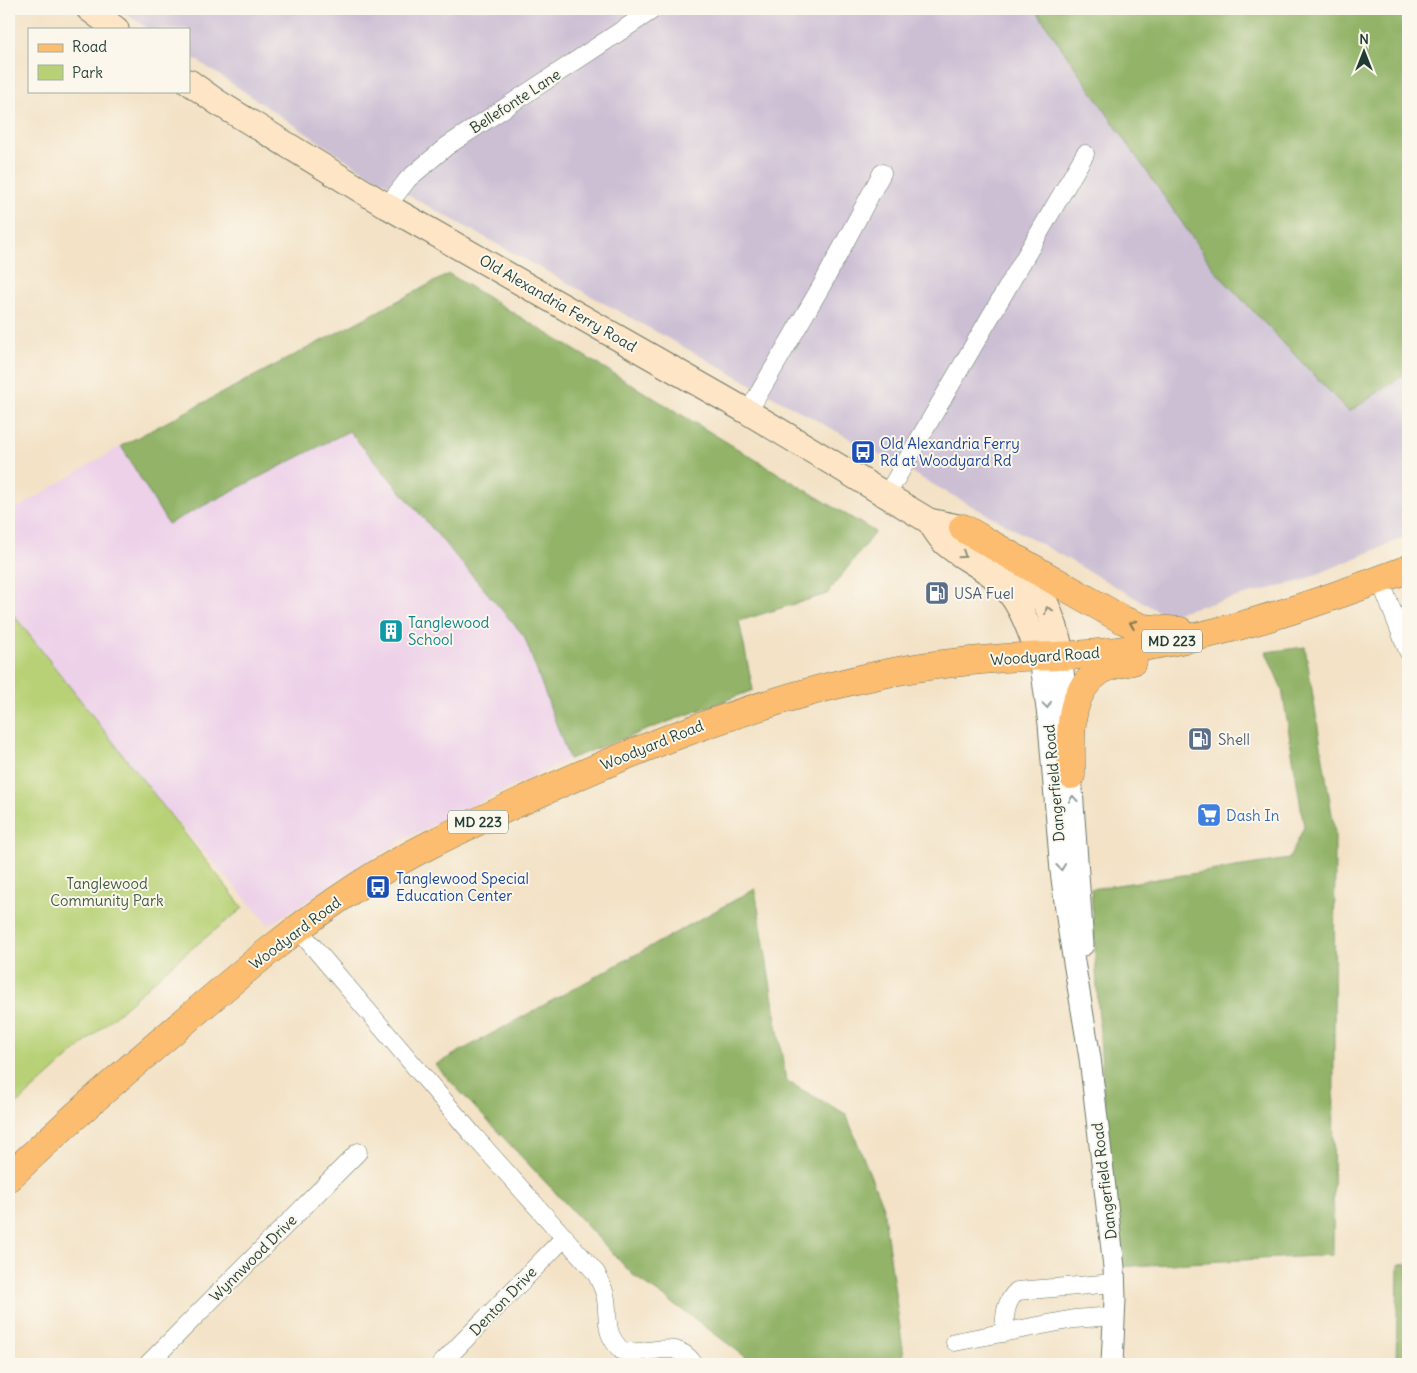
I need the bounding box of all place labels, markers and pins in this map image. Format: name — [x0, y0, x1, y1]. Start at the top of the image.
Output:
place label: Old Alexandria Ferry Rd at Woodyard Rd — [880, 434, 1020, 470]
bus stop icon: Old Alexandria Ferry Rd at Woodyard Rd — [850, 439, 876, 465]
fuel station icon: USA Fuel — [924, 580, 950, 606]
place label: USA Fuel — [954, 584, 1014, 603]
place label: Tanglewood School — [408, 613, 490, 649]
building icon: Tanglewood School — [378, 618, 404, 644]
fuel station icon: Shell — [1187, 726, 1213, 752]
place label: Shell — [1218, 730, 1250, 749]
supermarket icon: Dash In — [1196, 802, 1222, 828]
place label: Dash In — [1226, 806, 1280, 825]
place label: Tanglewood Special Education Center — [396, 869, 529, 905]
bus stop icon: Tanglewood Special Education Center — [365, 874, 391, 900]

